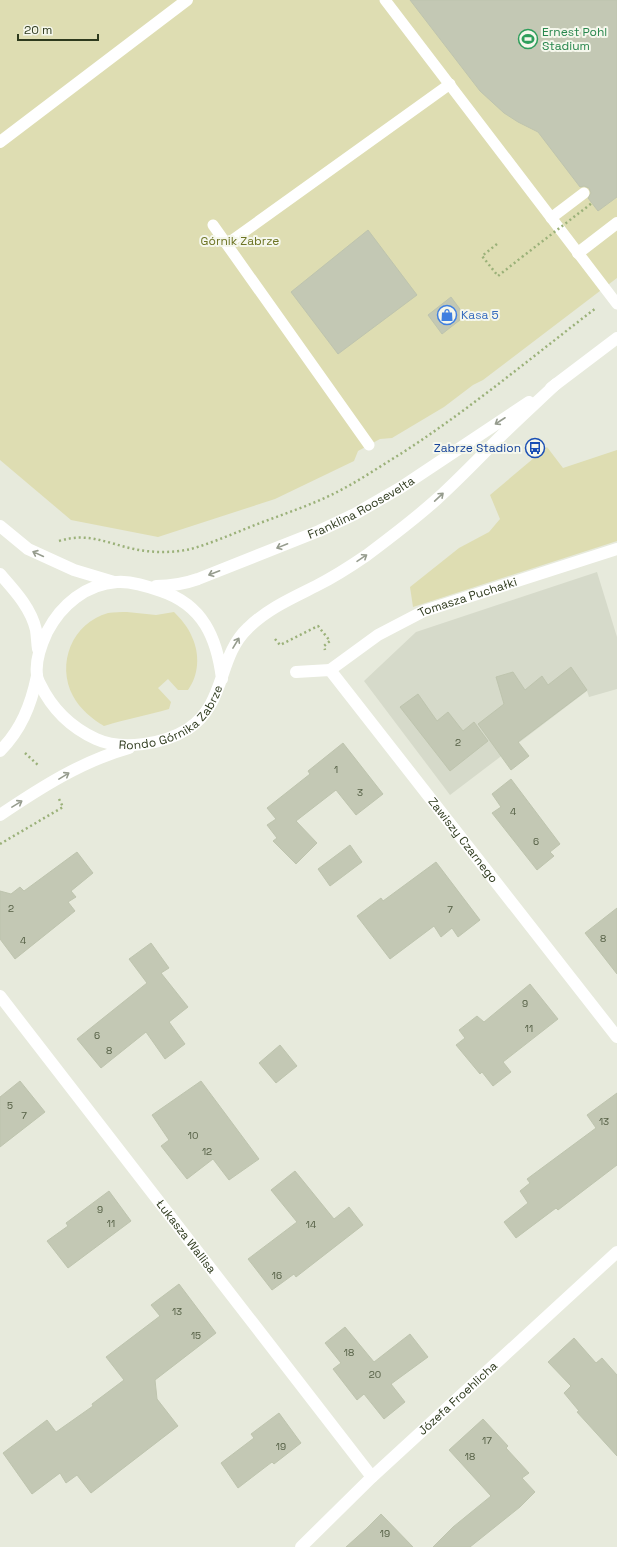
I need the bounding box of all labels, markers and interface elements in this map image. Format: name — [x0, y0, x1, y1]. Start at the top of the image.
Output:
scale bar — [18, 16, 98, 42]
text: 20 m — [24, 22, 52, 38]
place label: Ernest Pohl Stadium — [542, 24, 607, 54]
sports icon: Ernest Pohl Stadium — [517, 28, 539, 50]
park label: Górnik Zabrze — [201, 233, 279, 249]
shop icon: Kasa 5 — [436, 304, 458, 326]
place label: Kasa 5 — [461, 307, 499, 323]
one-way arrow — [495, 417, 506, 425]
bus stop icon: Zabrze Stadion — [524, 437, 546, 459]
place label: Zabrze Stadion — [434, 440, 521, 456]
street label: Franklina Roosevelta — [305, 473, 418, 543]
one-way arrow — [434, 492, 444, 502]
one-way arrow — [277, 542, 289, 550]
one-way arrow — [33, 550, 45, 557]
one-way arrow — [356, 554, 367, 562]
one-way arrow — [208, 570, 220, 578]
street label: Tomasza Puchałki — [415, 574, 519, 621]
one-way arrow — [233, 637, 241, 649]
street label: Rondo Górnika Zabrze — [118, 683, 226, 753]
house number: 2 — [455, 736, 461, 749]
house number: 1 — [334, 763, 338, 776]
one-way arrow — [58, 771, 70, 779]
house number: 3 — [357, 786, 363, 799]
street label: Zawiszy Czarnego — [425, 794, 501, 886]
one-way arrow — [11, 799, 23, 807]
house number: 4 — [510, 805, 516, 818]
house number: 6 — [533, 835, 539, 848]
house number: 2 — [8, 902, 14, 915]
house number: 7 — [447, 903, 453, 916]
house number: 8 — [600, 932, 606, 945]
house number: 4 — [20, 934, 26, 947]
house number: 9 — [522, 997, 528, 1010]
house number: 11 — [525, 1022, 533, 1035]
house number: 6 — [94, 1029, 100, 1042]
house number: 8 — [106, 1044, 112, 1057]
house number: 5 — [7, 1099, 13, 1112]
house number: 7 — [21, 1109, 27, 1122]
house number: 13 — [599, 1115, 609, 1128]
house number: 10 — [188, 1129, 198, 1142]
house number: 12 — [202, 1145, 212, 1158]
street label: Łukasza Wallisa — [152, 1196, 220, 1277]
house number: 9 — [97, 1203, 103, 1216]
house number: 11 — [107, 1217, 115, 1230]
house number: 14 — [306, 1218, 316, 1231]
house number: 16 — [272, 1269, 282, 1282]
house number: 13 — [172, 1305, 182, 1318]
house number: 15 — [191, 1329, 201, 1342]
house number: 18 — [344, 1346, 354, 1359]
street label: Józefa Froehlicha — [415, 1358, 501, 1439]
house number: 20 — [369, 1368, 381, 1381]
house number: 17 — [482, 1434, 492, 1447]
house number: 19 — [276, 1440, 286, 1453]
house number: 18 — [465, 1450, 475, 1463]
house number: 19 — [380, 1527, 390, 1540]

